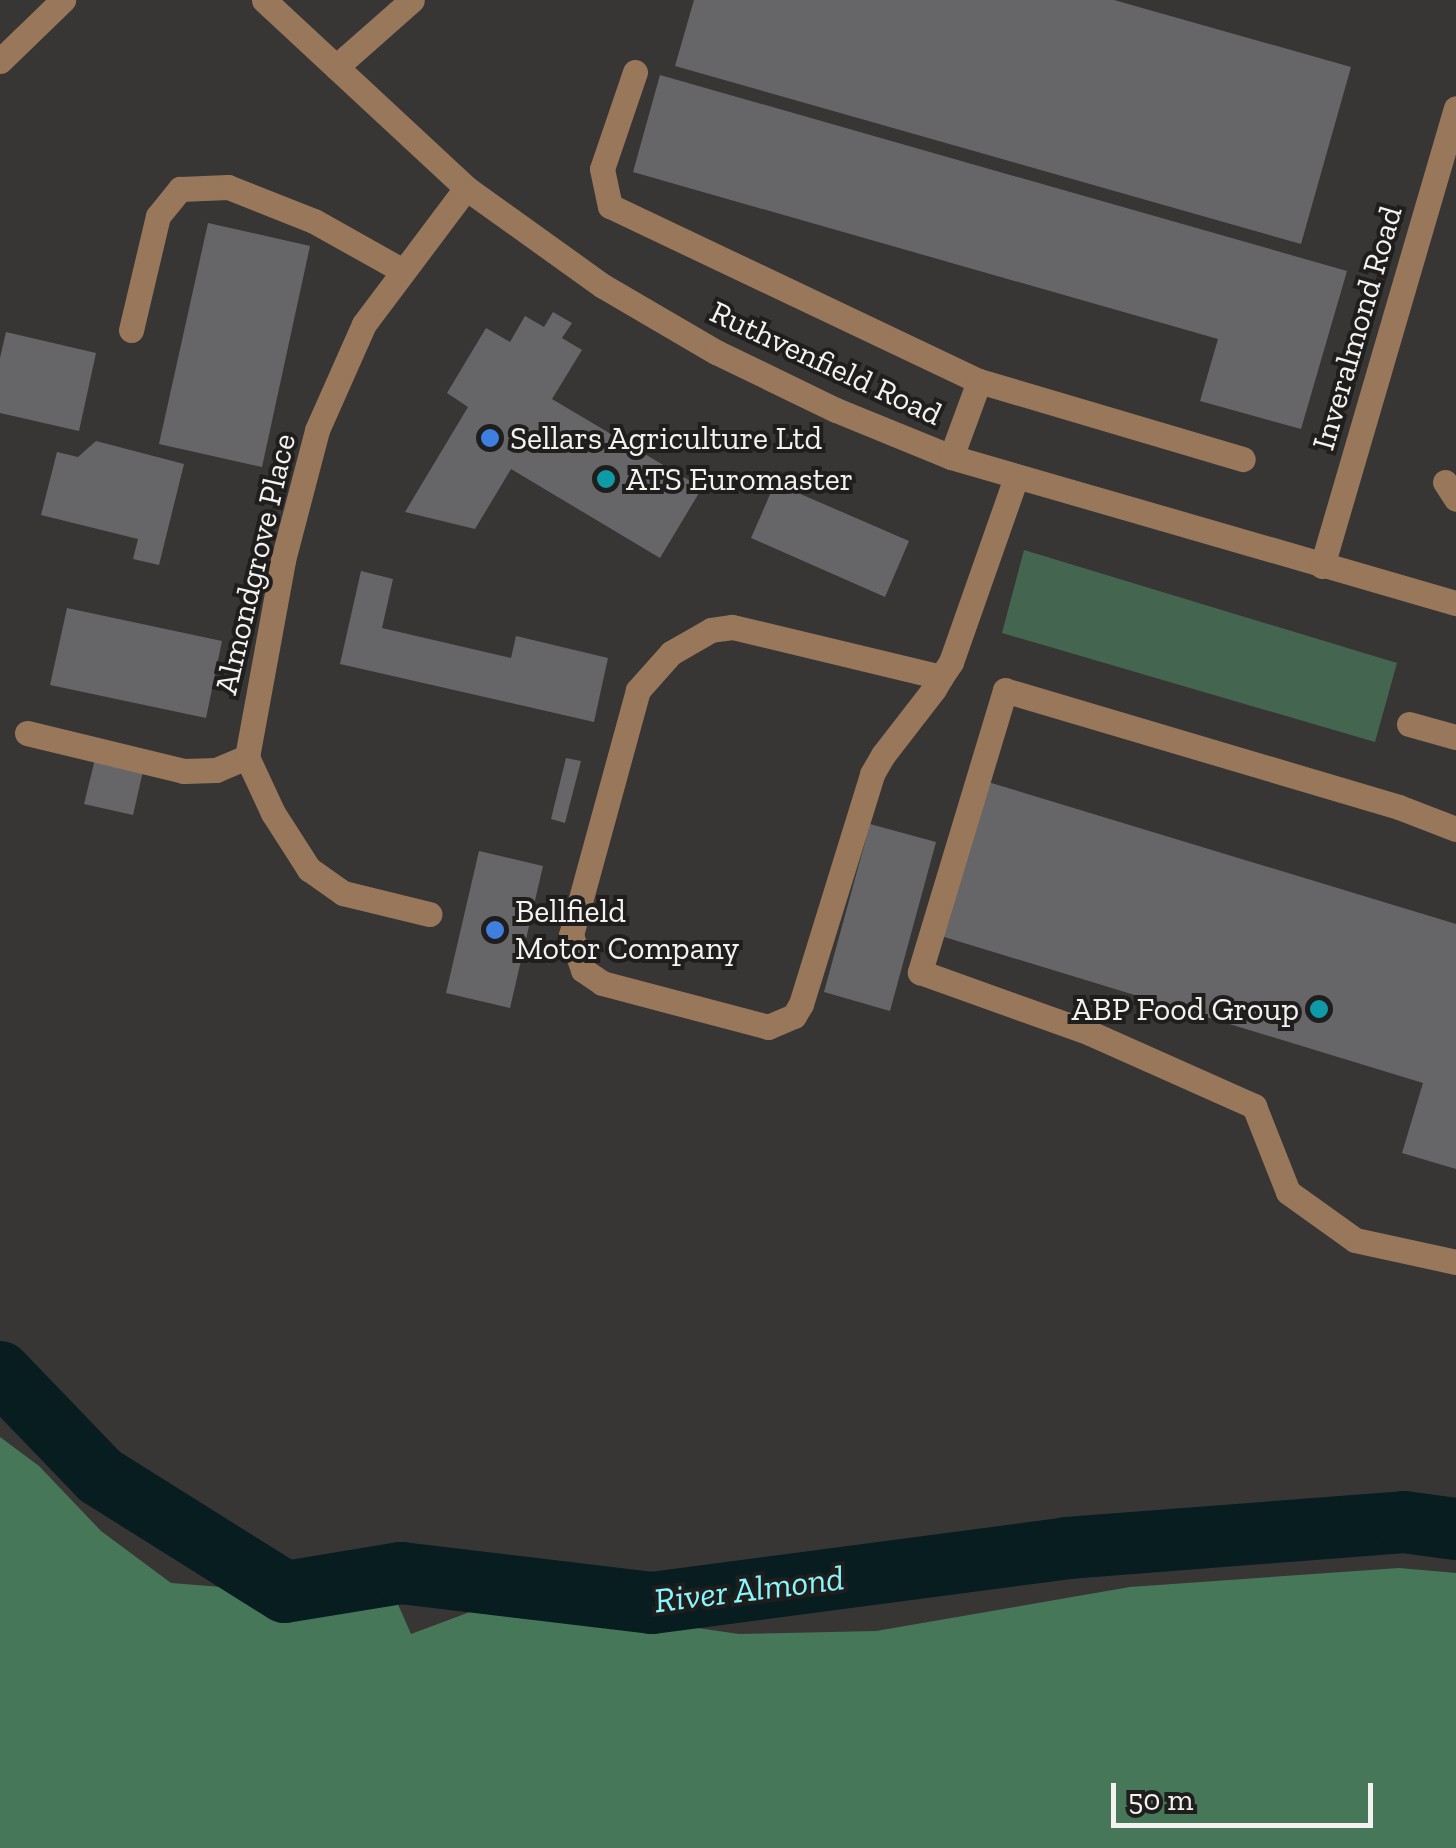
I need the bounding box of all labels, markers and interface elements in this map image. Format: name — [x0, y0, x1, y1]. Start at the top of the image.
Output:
street label: Inveralmond Road — [1304, 202, 1410, 454]
street label: Ruthvenfield Road — [704, 293, 948, 433]
place label: Sellars Agriculture Ltd — [510, 419, 823, 457]
marker: Sellars Agriculture Ltd — [479, 427, 501, 449]
street label: Almondgrove Place — [206, 430, 304, 698]
place label: ATS Euromaster — [626, 460, 853, 498]
marker: ATS Euromaster — [595, 468, 617, 490]
place label: Bellfield Motor Company — [515, 893, 740, 968]
marker: Bellfield Motor Company — [484, 919, 506, 941]
place label: ABP Food Group — [1071, 990, 1299, 1028]
marker: ABP Food Group — [1308, 998, 1330, 1020]
water label: River Almond — [651, 1556, 847, 1622]
scale bar — [1116, 1763, 1378, 1825]
text: 50 m — [1128, 1782, 1193, 1818]

